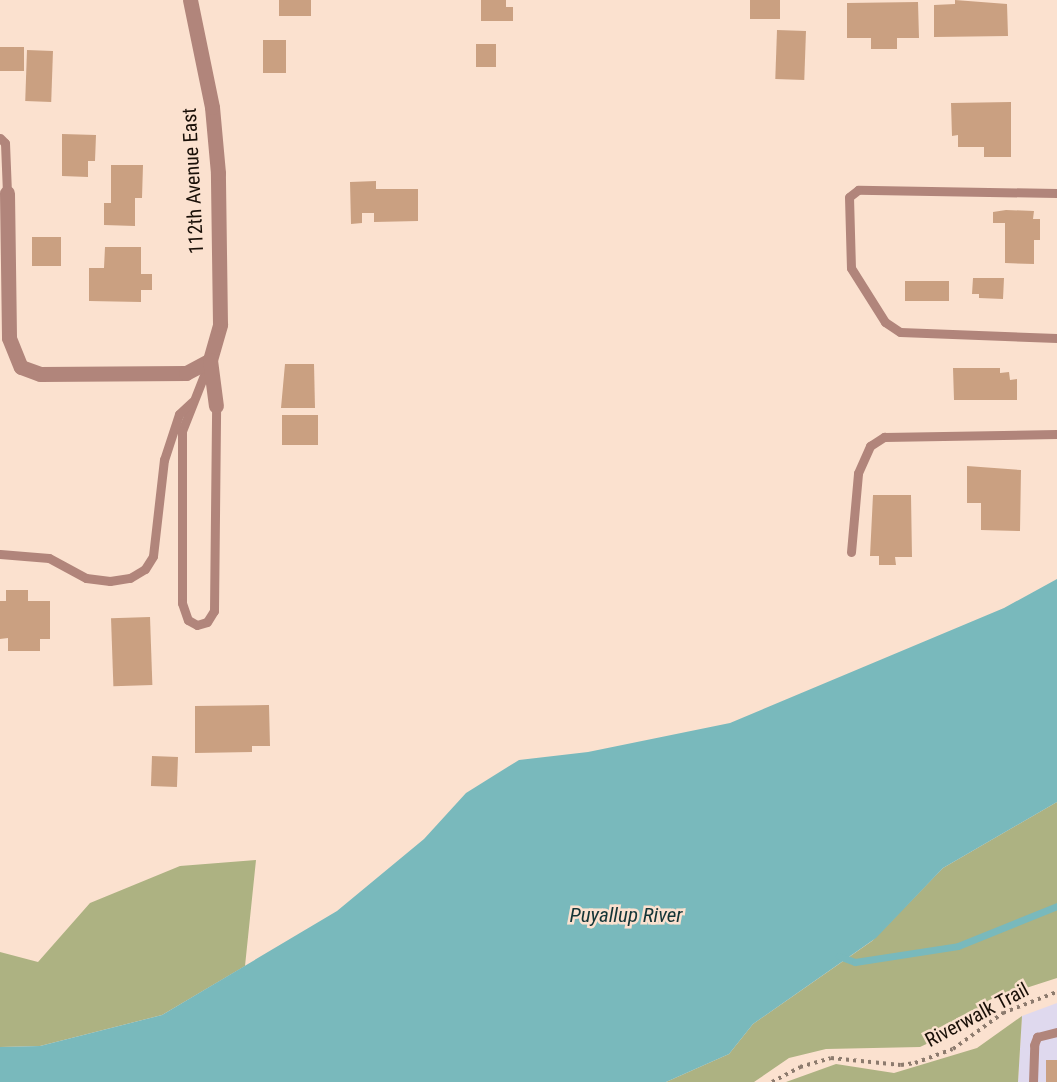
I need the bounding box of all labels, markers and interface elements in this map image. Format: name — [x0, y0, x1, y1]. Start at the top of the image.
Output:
street label: 112th Avenue East — [177, 107, 209, 255]
water label: Puyallup River — [569, 902, 683, 928]
street label: Riverwalk Trail — [921, 978, 1033, 1052]

